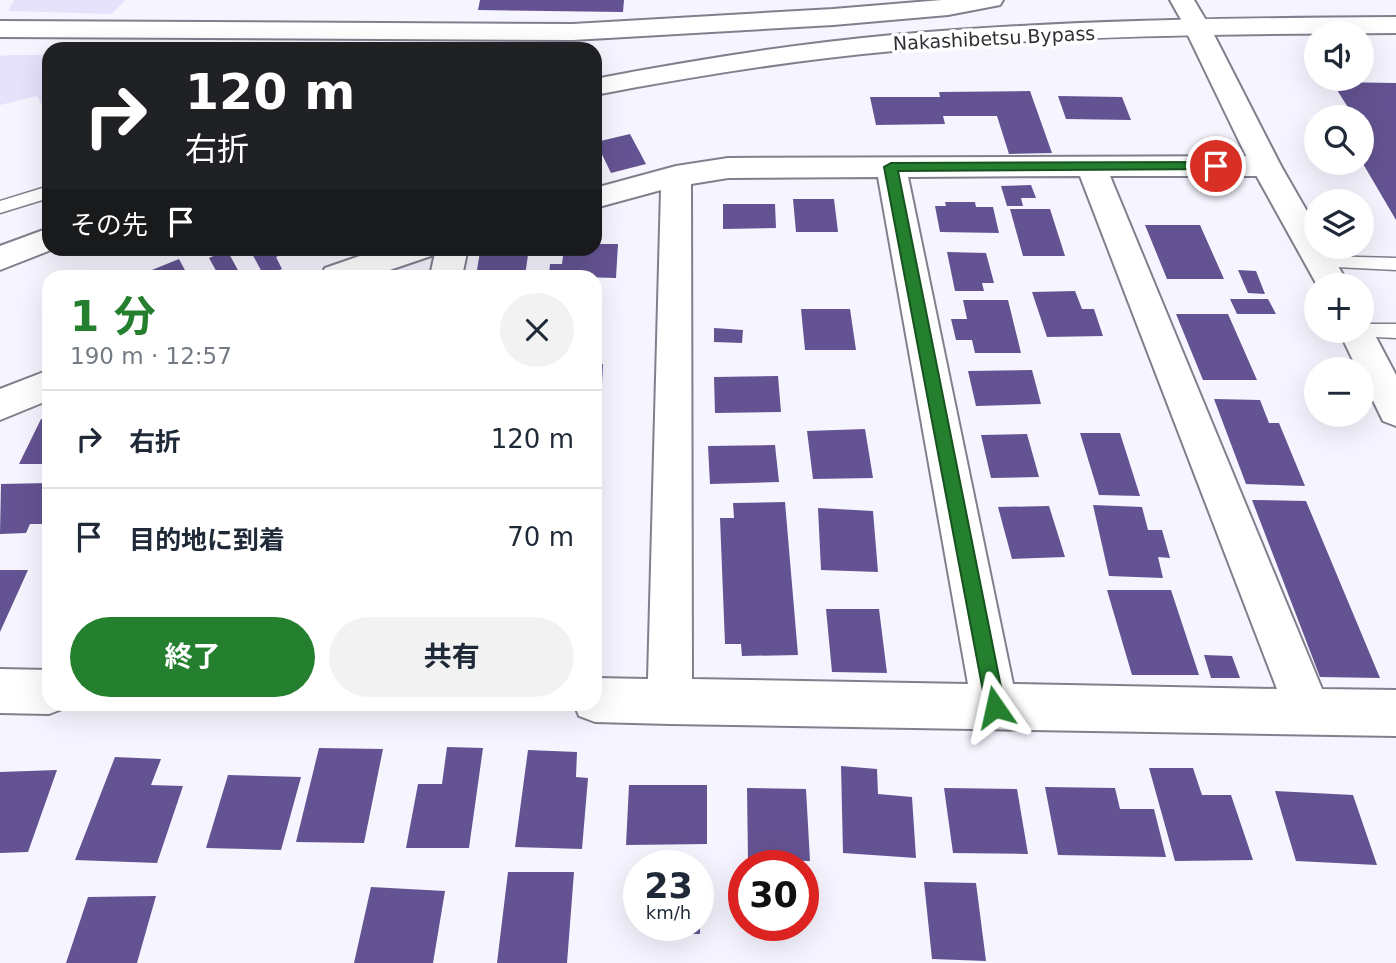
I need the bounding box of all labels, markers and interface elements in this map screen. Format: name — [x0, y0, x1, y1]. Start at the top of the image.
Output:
map controls — [1304, 21, 1374, 427]
button: sound — [1304, 21, 1374, 91]
street label: Nakashibetsu Bypass — [892, 22, 1096, 54]
text: 120 m — [185, 64, 355, 121]
icon: right — [70, 70, 161, 161]
button: search — [1304, 105, 1374, 175]
text: 右折 — [185, 130, 249, 168]
pin — [1186, 136, 1246, 196]
icon: arrive — [1197, 147, 1235, 185]
button: layers — [1304, 189, 1374, 259]
icon: arrive — [162, 203, 200, 241]
text: その先 — [70, 210, 148, 240]
button: + — [1304, 273, 1374, 343]
text: 1 分 — [70, 292, 156, 341]
button: close — [500, 293, 574, 367]
text: 190 m · 12:57 — [70, 343, 232, 369]
button: − — [1304, 357, 1374, 427]
icon: right — [70, 420, 108, 458]
text: 120 m — [491, 424, 574, 454]
text: 右折 — [129, 427, 181, 457]
icon: arrive — [70, 518, 108, 556]
text: 70 m — [507, 522, 574, 552]
text: 目的地に到着 — [129, 525, 285, 555]
button: 終了 — [70, 617, 315, 697]
button: 共有 — [329, 617, 574, 697]
position arrow — [958, 670, 1032, 744]
speed limit sign: 30 — [728, 850, 819, 941]
text: 23 — [644, 866, 693, 906]
text: km/h — [646, 902, 691, 923]

